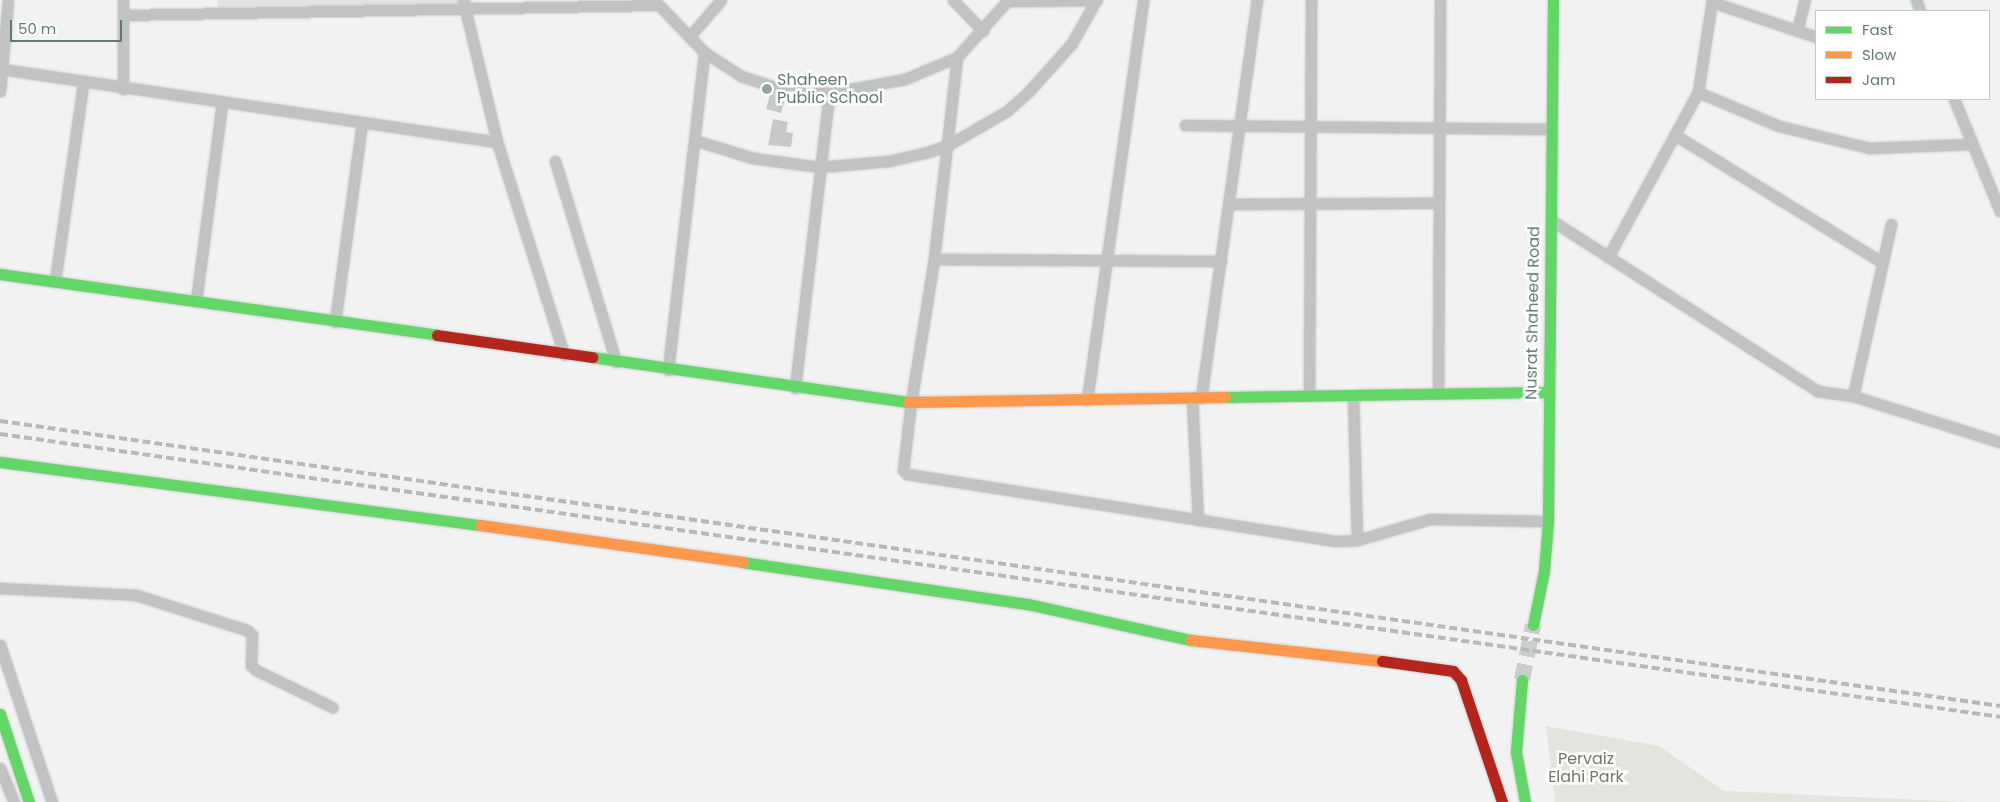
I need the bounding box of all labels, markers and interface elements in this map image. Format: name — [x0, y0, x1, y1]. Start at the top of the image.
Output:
scale bar — [12, 10, 125, 42]
legend — [1815, 10, 1990, 100]
text: 50 m — [18, 18, 56, 39]
text: Fast — [1862, 19, 1893, 40]
text: Slow — [1862, 44, 1896, 65]
text: Jam — [1862, 69, 1896, 90]
place label: Shaheen Public School — [777, 70, 883, 108]
marker: Shaheen Public School — [761, 83, 773, 95]
street label: Nusrat Shaheed Road — [1522, 226, 1544, 400]
park label: Pervaiz Elahi Park — [1548, 749, 1624, 787]

